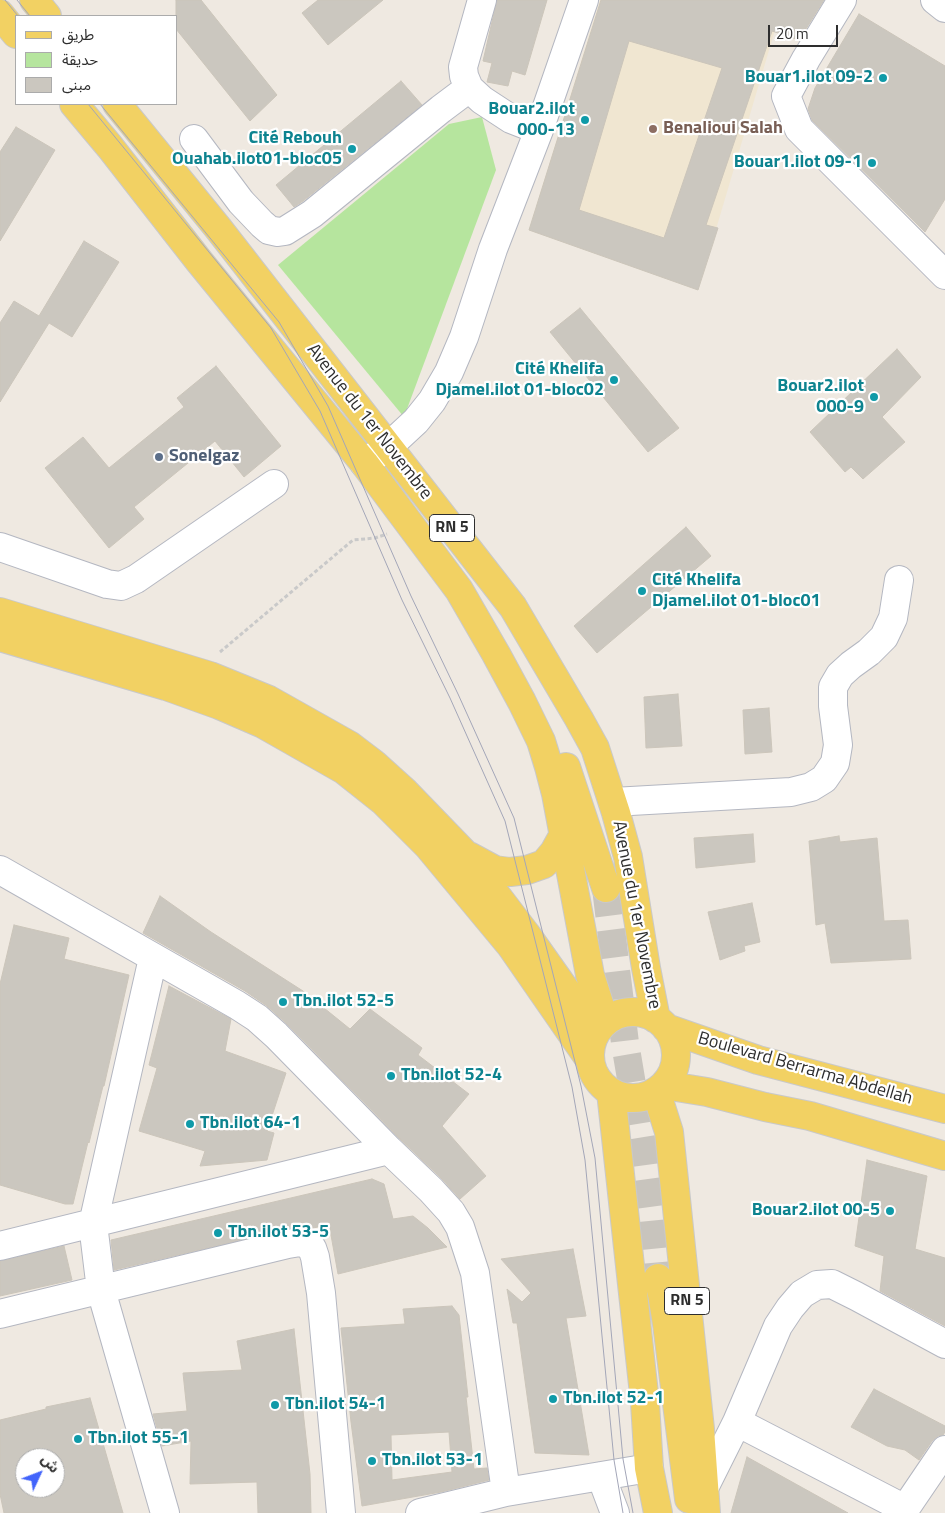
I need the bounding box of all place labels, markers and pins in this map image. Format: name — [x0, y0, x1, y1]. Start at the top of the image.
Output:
place label: Bouar1.ilot 09-2 — [745, 67, 873, 89]
marker: Bouar1.ilot 09-2 — [877, 72, 889, 84]
place label: Bouar2.ilot 000-13 — [488, 99, 575, 142]
marker: Bouar2.ilot 000-13 — [579, 114, 591, 126]
place label: Benalioui Salah — [663, 118, 783, 140]
marker: Benalioui Salah — [647, 123, 659, 135]
place label: Cité Rebouh Ouahab.ilot01-bloc05 — [172, 128, 342, 170]
marker: Cité Rebouh Ouahab.ilot01-bloc05 — [346, 143, 358, 155]
place label: Bouar1.ilot 09-1 — [734, 152, 862, 174]
marker: Bouar1.ilot 09-1 — [866, 157, 878, 169]
place label: Cité Khelifa Djamel.ilot 01-bloc02 — [435, 359, 604, 402]
marker: Cité Khelifa Djamel.ilot 01-bloc02 — [608, 374, 620, 386]
place label: Bouar2.ilot 000-9 — [777, 376, 864, 418]
marker: Bouar2.ilot 000-9 — [868, 391, 880, 403]
place label: Sonelgaz — [169, 446, 239, 468]
marker: Sonelgaz — [153, 451, 165, 463]
place label: Cité Khelifa Djamel.ilot 01-bloc01 — [652, 570, 821, 612]
marker: Cité Khelifa Djamel.ilot 01-bloc01 — [636, 585, 648, 597]
place label: Tbn.ilot 52-5 — [293, 991, 394, 1013]
marker: Tbn.ilot 52-5 — [277, 996, 289, 1008]
place label: Tbn.ilot 52-4 — [401, 1065, 502, 1087]
marker: Tbn.ilot 52-4 — [385, 1070, 397, 1082]
place label: Tbn.ilot 64-1 — [200, 1113, 301, 1135]
marker: Tbn.ilot 64-1 — [184, 1118, 196, 1130]
place label: Bouar2.ilot 00-5 — [752, 1200, 880, 1222]
marker: Bouar2.ilot 00-5 — [884, 1205, 896, 1217]
place label: Tbn.ilot 53-5 — [228, 1222, 329, 1244]
marker: Tbn.ilot 53-5 — [212, 1227, 224, 1239]
place label: Tbn.ilot 52-1 — [563, 1388, 664, 1410]
marker: Tbn.ilot 52-1 — [547, 1393, 559, 1405]
place label: Tbn.ilot 54-1 — [285, 1394, 386, 1416]
marker: Tbn.ilot 54-1 — [269, 1399, 281, 1411]
place label: Tbn.ilot 55-1 — [88, 1428, 189, 1450]
marker: Tbn.ilot 55-1 — [72, 1433, 84, 1445]
place label: Tbn.ilot 53-1 — [382, 1450, 483, 1472]
marker: Tbn.ilot 53-1 — [366, 1455, 378, 1467]

